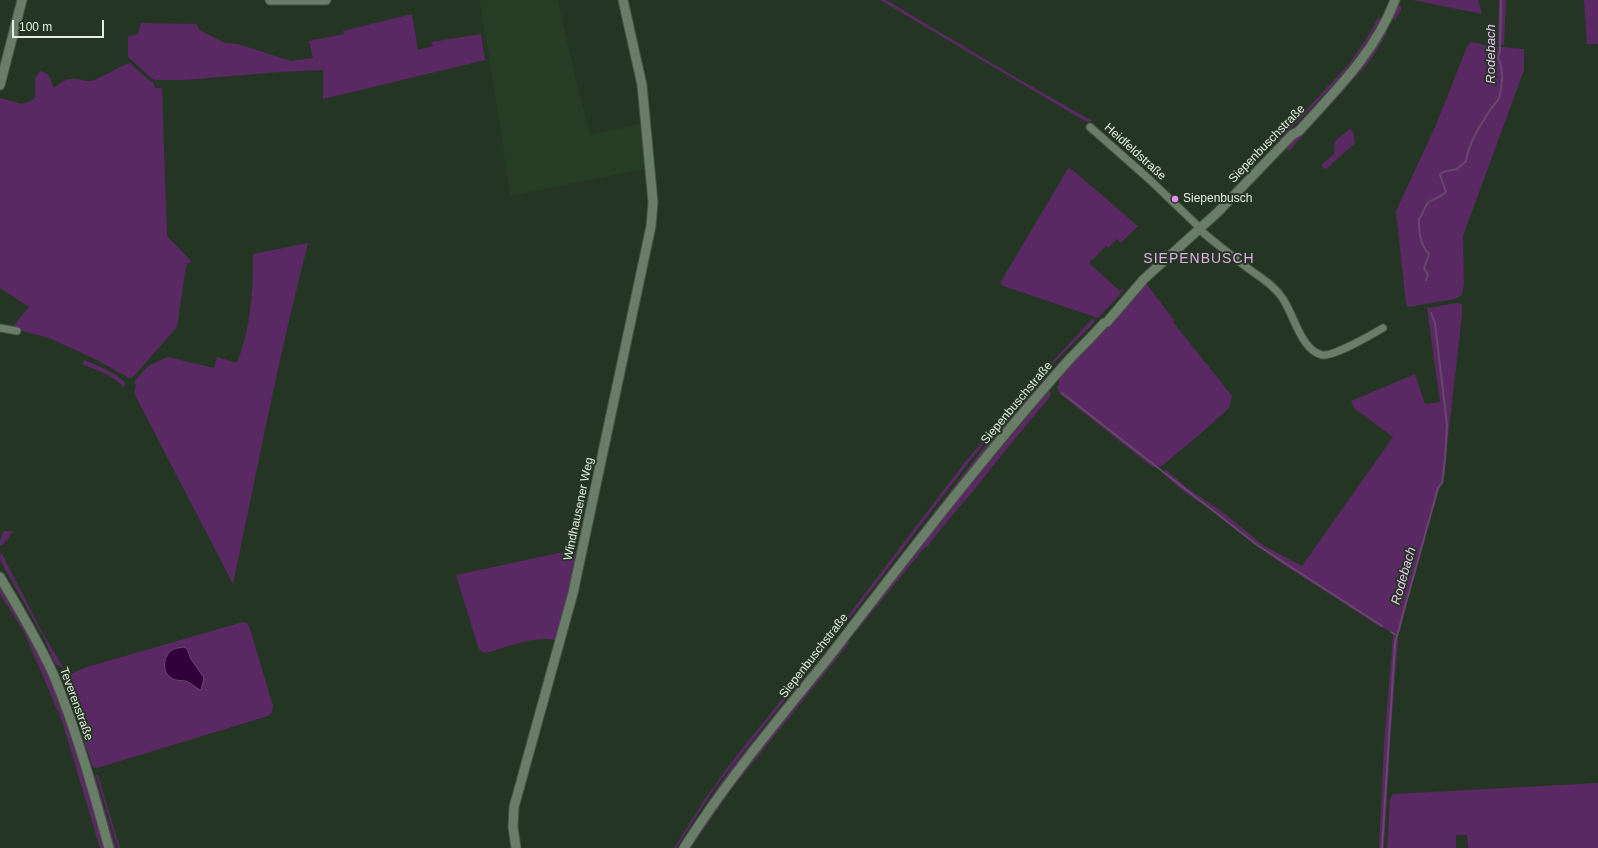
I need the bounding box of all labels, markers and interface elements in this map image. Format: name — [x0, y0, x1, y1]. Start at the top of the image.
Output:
scale bar — [14, 12, 106, 38]
text: 100 m — [19, 20, 52, 34]
water label: Rodebach — [1483, 24, 1499, 84]
street label: Siepenbuschstraße — [1226, 102, 1308, 186]
street label: Heidfeldstraße — [1101, 121, 1169, 183]
place label: Siepenbusch — [1183, 192, 1252, 206]
marker: Siepenbusch — [1170, 194, 1180, 204]
district label: SIEPENBUSCH — [1143, 251, 1255, 267]
street label: Siepenbuschstraße — [978, 359, 1056, 447]
street label: Windhausener Weg — [561, 456, 597, 562]
water label: Rodebach — [1388, 545, 1420, 607]
street label: Siepenbuschstraße — [776, 611, 852, 701]
street label: Teverenstraße — [56, 666, 96, 742]

